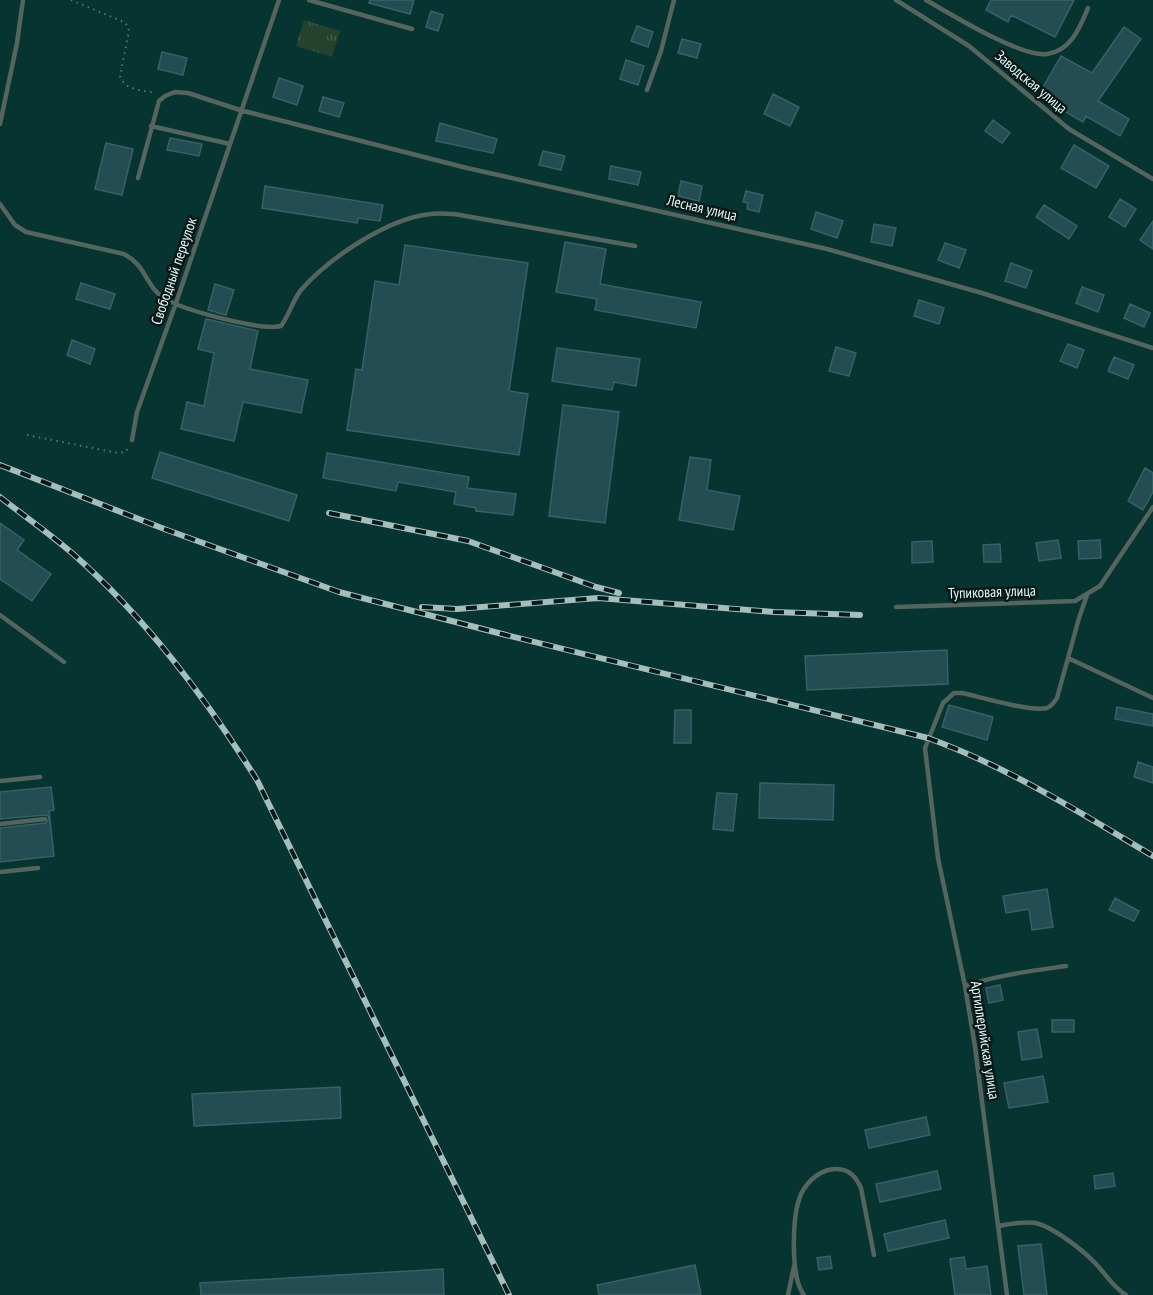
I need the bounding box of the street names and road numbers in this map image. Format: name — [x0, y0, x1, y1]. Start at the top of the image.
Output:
street label: Заводская улица — [991, 46, 1071, 117]
street label: Лесная улица — [664, 190, 739, 225]
street label: Свободный переулок — [146, 214, 201, 327]
street label: Тупиковая улица — [948, 580, 1036, 603]
street label: Артиллерийская улица — [967, 979, 1004, 1101]

